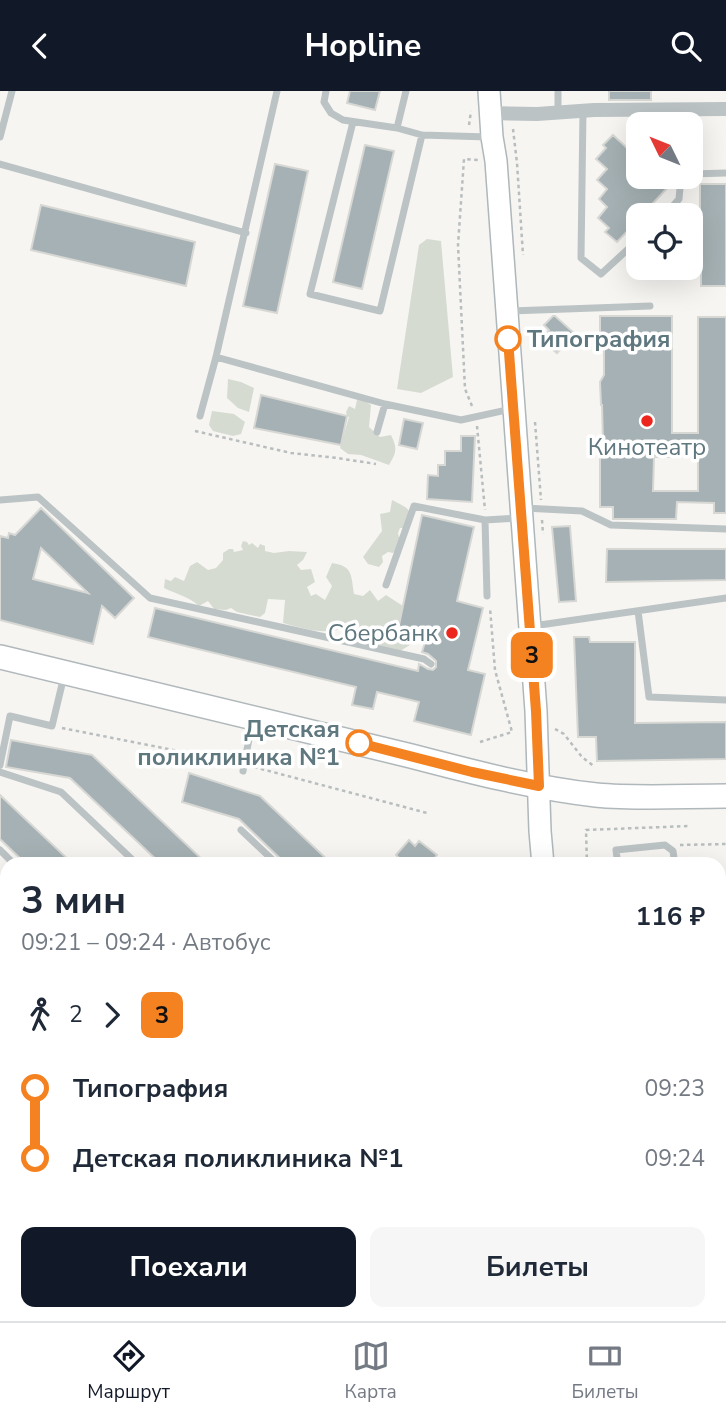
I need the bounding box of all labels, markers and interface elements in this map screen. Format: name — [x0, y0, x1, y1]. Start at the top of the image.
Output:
text: Hopline — [305, 24, 421, 67]
icon: back — [21, 27, 59, 65]
icon: search — [667, 27, 705, 65]
north arrow — [626, 112, 704, 189]
map controls — [626, 112, 703, 280]
button: locate — [626, 203, 703, 280]
place label: Типография — [527, 323, 670, 355]
marker: Типография — [495, 326, 521, 352]
marker: Кинотеатр — [639, 413, 655, 429]
place label: Кинотеатр — [588, 431, 706, 463]
place label: Сбербанк — [328, 617, 438, 649]
marker: Сбербанк — [444, 625, 460, 641]
line badge: 3 — [509, 632, 555, 678]
text: 3 — [525, 639, 539, 671]
place label: Детская поликлиника №1 — [137, 713, 340, 773]
marker: Детская поликлиника №1 — [346, 730, 372, 756]
text: 3 мин — [21, 875, 126, 926]
text: 116 ₽ — [636, 899, 705, 934]
text: 09:21 – 09:24 · Автобус — [21, 927, 271, 958]
icon: walk — [21, 996, 59, 1034]
icon: forward — [93, 996, 131, 1034]
text: 2 — [69, 999, 83, 1030]
text: 3 — [155, 999, 169, 1031]
text: Типография — [73, 1071, 228, 1106]
text: 09:23 — [645, 1073, 705, 1104]
text: Детская поликлиника №1 — [73, 1141, 404, 1176]
text: 09:24 — [645, 1143, 705, 1174]
button: Поехали — [21, 1227, 356, 1307]
button: Билеты — [370, 1227, 705, 1307]
tab: Маршрут — [87, 1337, 170, 1405]
tab: Карта — [345, 1337, 397, 1405]
tab: Билеты — [572, 1337, 639, 1405]

